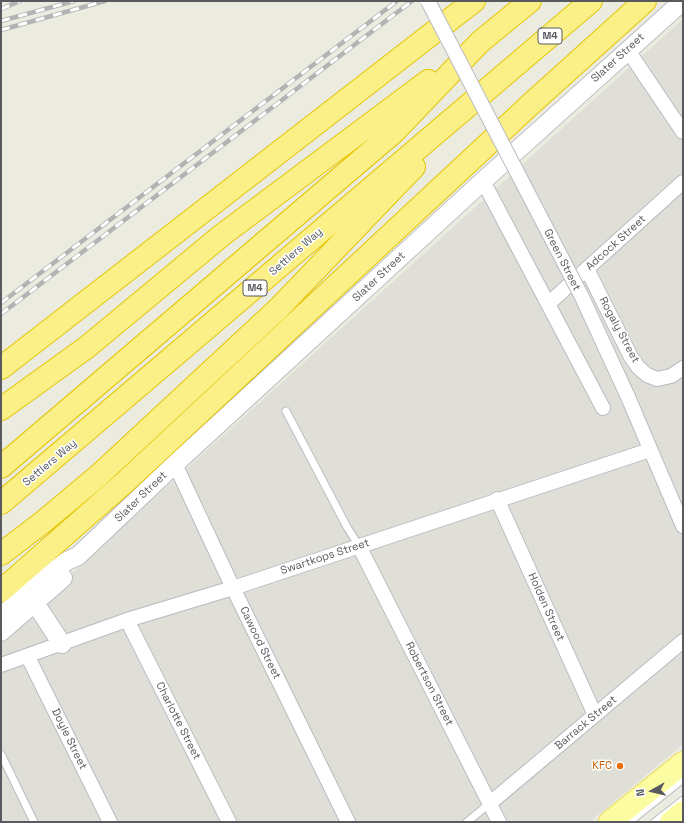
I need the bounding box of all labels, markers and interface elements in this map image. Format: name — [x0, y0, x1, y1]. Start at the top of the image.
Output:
road number: M4 — [538, 28, 562, 44]
street label: Slater Street — [589, 31, 647, 85]
street label: Adcock Street — [583, 213, 649, 273]
street label: Settlers Way — [267, 225, 325, 279]
street label: Green Street — [541, 227, 583, 293]
street label: Slater Street — [350, 249, 408, 305]
road number: M4 — [243, 280, 267, 296]
street label: Rogaly Street — [596, 295, 642, 365]
street label: Settlers Way — [20, 437, 80, 489]
street label: Slater Street — [112, 469, 170, 525]
street label: Swartkops Street — [279, 536, 371, 578]
street label: Holden Street — [525, 571, 567, 643]
street label: Cawood Street — [237, 605, 283, 681]
street label: Robertson Street — [402, 640, 456, 728]
street label: Charlotte Street — [153, 680, 203, 762]
street label: Barrack Street — [552, 693, 620, 753]
street label: Doyle Street — [48, 706, 90, 772]
place label: KFC — [592, 759, 612, 773]
marker: KFC — [615, 761, 625, 771]
north arrow — [632, 771, 672, 811]
text: N — [633, 788, 648, 797]

